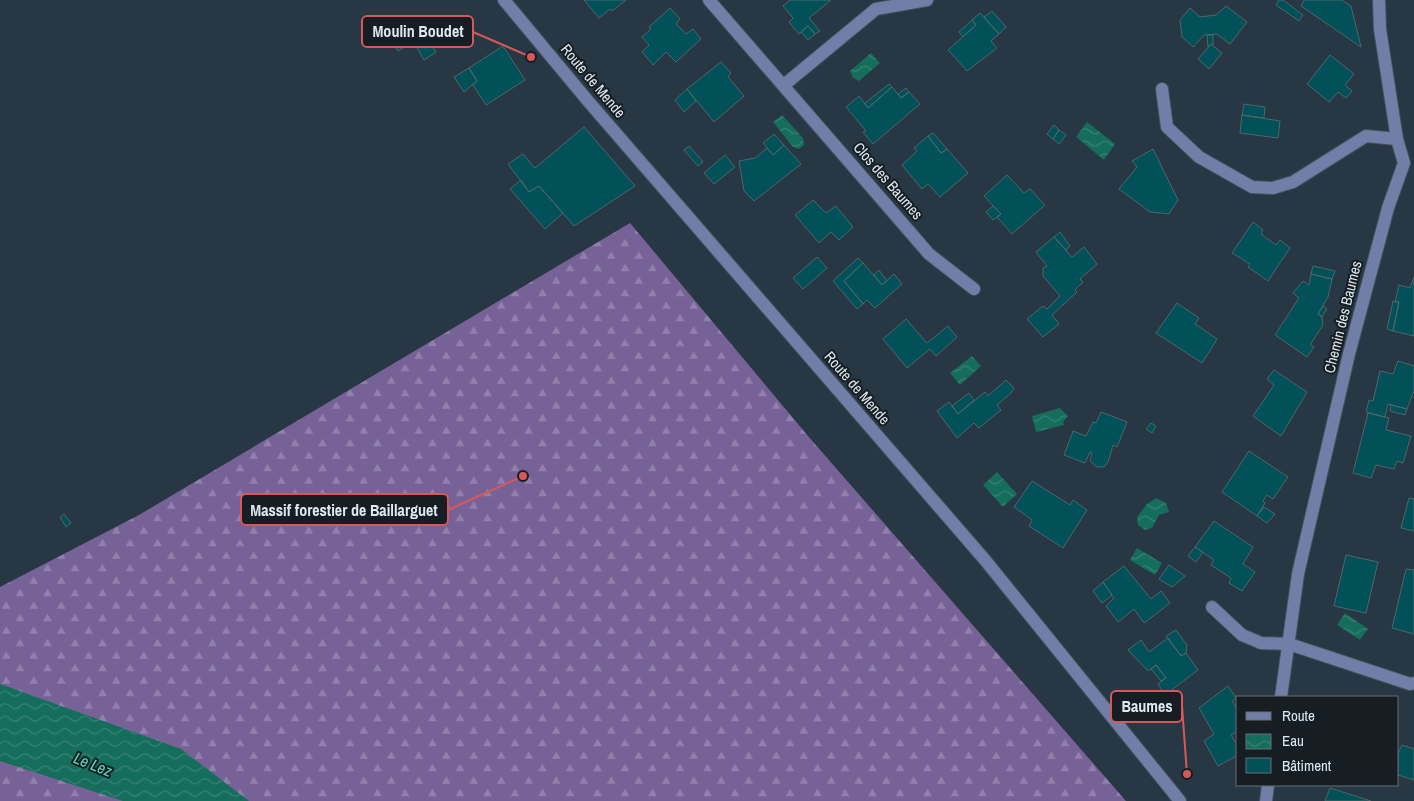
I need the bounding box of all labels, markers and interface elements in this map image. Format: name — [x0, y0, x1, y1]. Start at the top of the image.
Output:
callout: Moulin Boudet — [362, 16, 473, 47]
text: Moulin Boudet — [372, 20, 464, 42]
street label: Route de Mende — [556, 39, 631, 122]
street label: Clos des Baumes — [849, 137, 928, 224]
street label: Chemin des Baumes — [1318, 259, 1367, 375]
street label: Route de Mende — [820, 346, 895, 429]
callout: Massif forestier de Baillarguet — [241, 494, 448, 525]
text: Massif forestier de Baillarguet — [250, 499, 438, 521]
callout: Baumes — [1111, 691, 1182, 722]
text: Baumes — [1121, 695, 1173, 717]
legend — [1236, 696, 1399, 786]
text: Route — [1282, 705, 1315, 726]
text: Eau — [1282, 730, 1304, 751]
water label: Le Lez — [71, 746, 116, 782]
text: Bâtiment — [1282, 755, 1332, 776]

